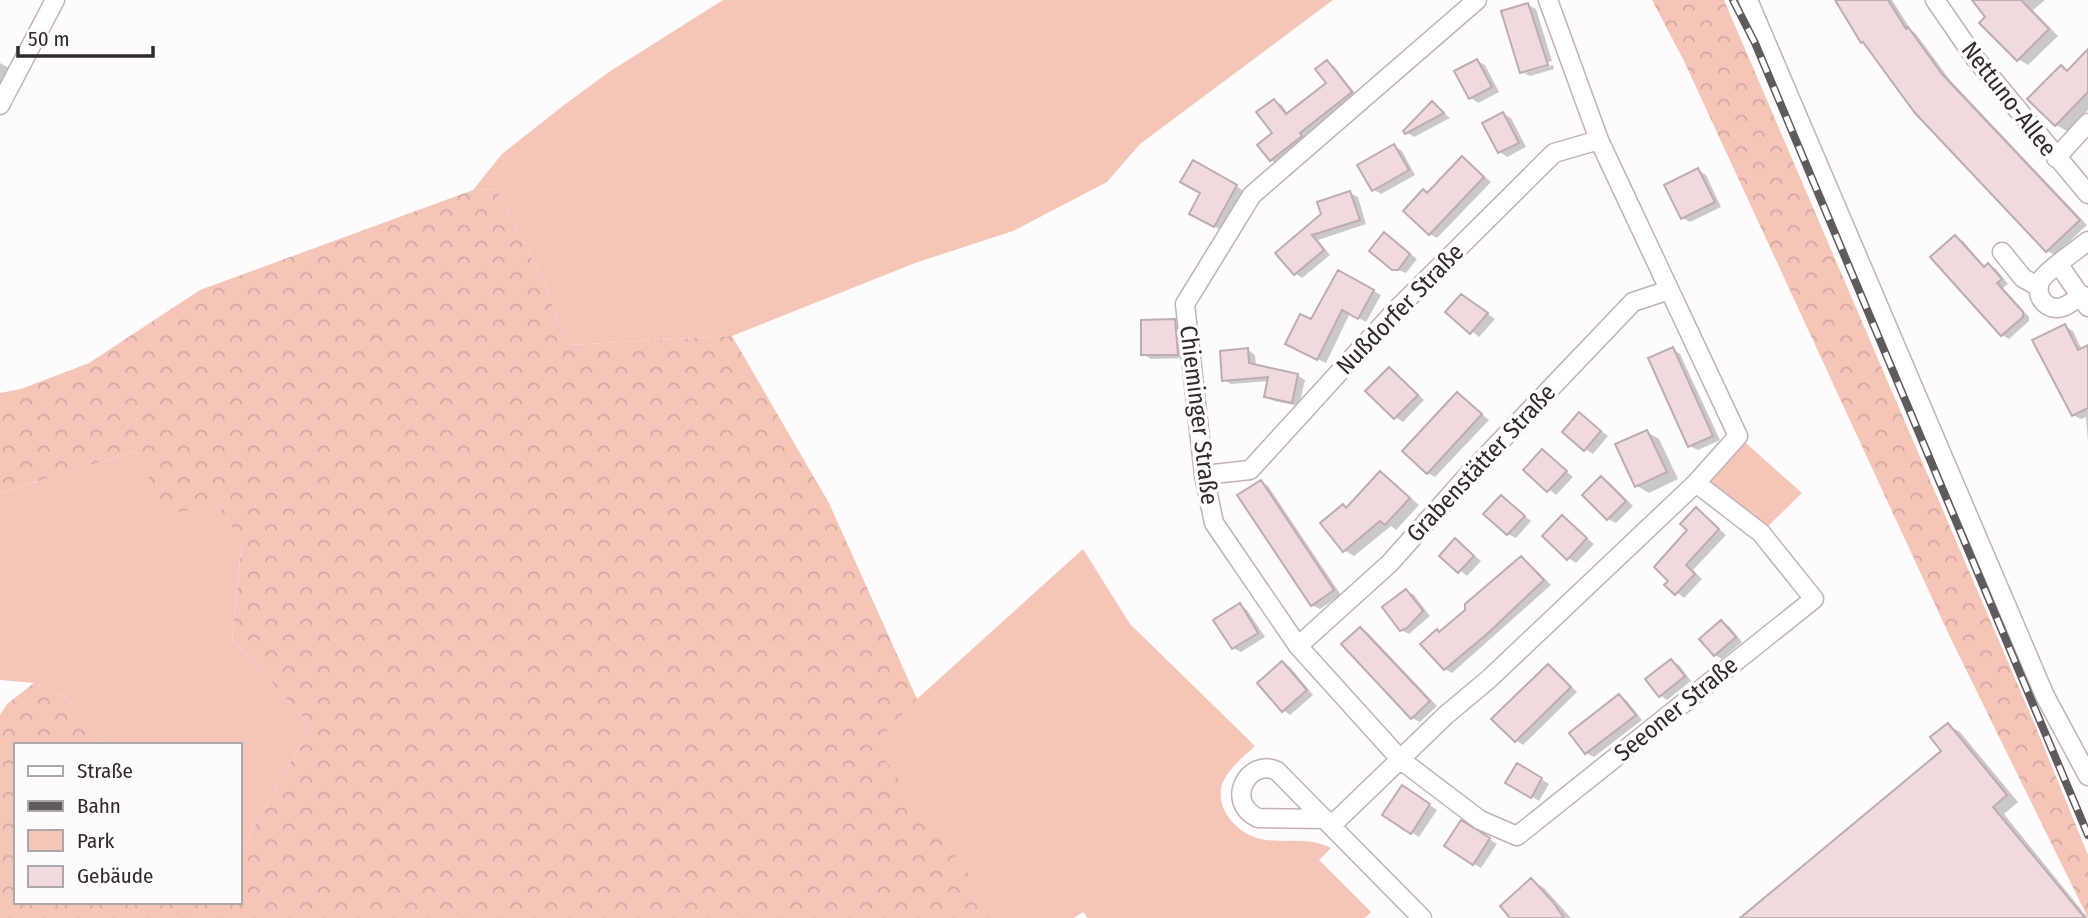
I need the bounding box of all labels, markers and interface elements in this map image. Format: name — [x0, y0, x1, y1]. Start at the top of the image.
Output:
scale bar — [18, 14, 152, 58]
text: 50 m — [28, 26, 70, 52]
street label: Nettuno-Allee — [1956, 36, 2062, 162]
street label: Nußdorfer Straße — [1331, 238, 1469, 380]
street label: Chieminger Straße — [1174, 324, 1224, 506]
street label: Grabenstätter Straße — [1401, 378, 1561, 548]
street label: Seeoner Straße — [1609, 651, 1743, 767]
legend — [14, 743, 242, 904]
text: Straße — [77, 758, 133, 784]
text: Bahn — [77, 793, 121, 819]
text: Park — [77, 828, 115, 854]
text: Gebäude — [77, 863, 153, 889]

